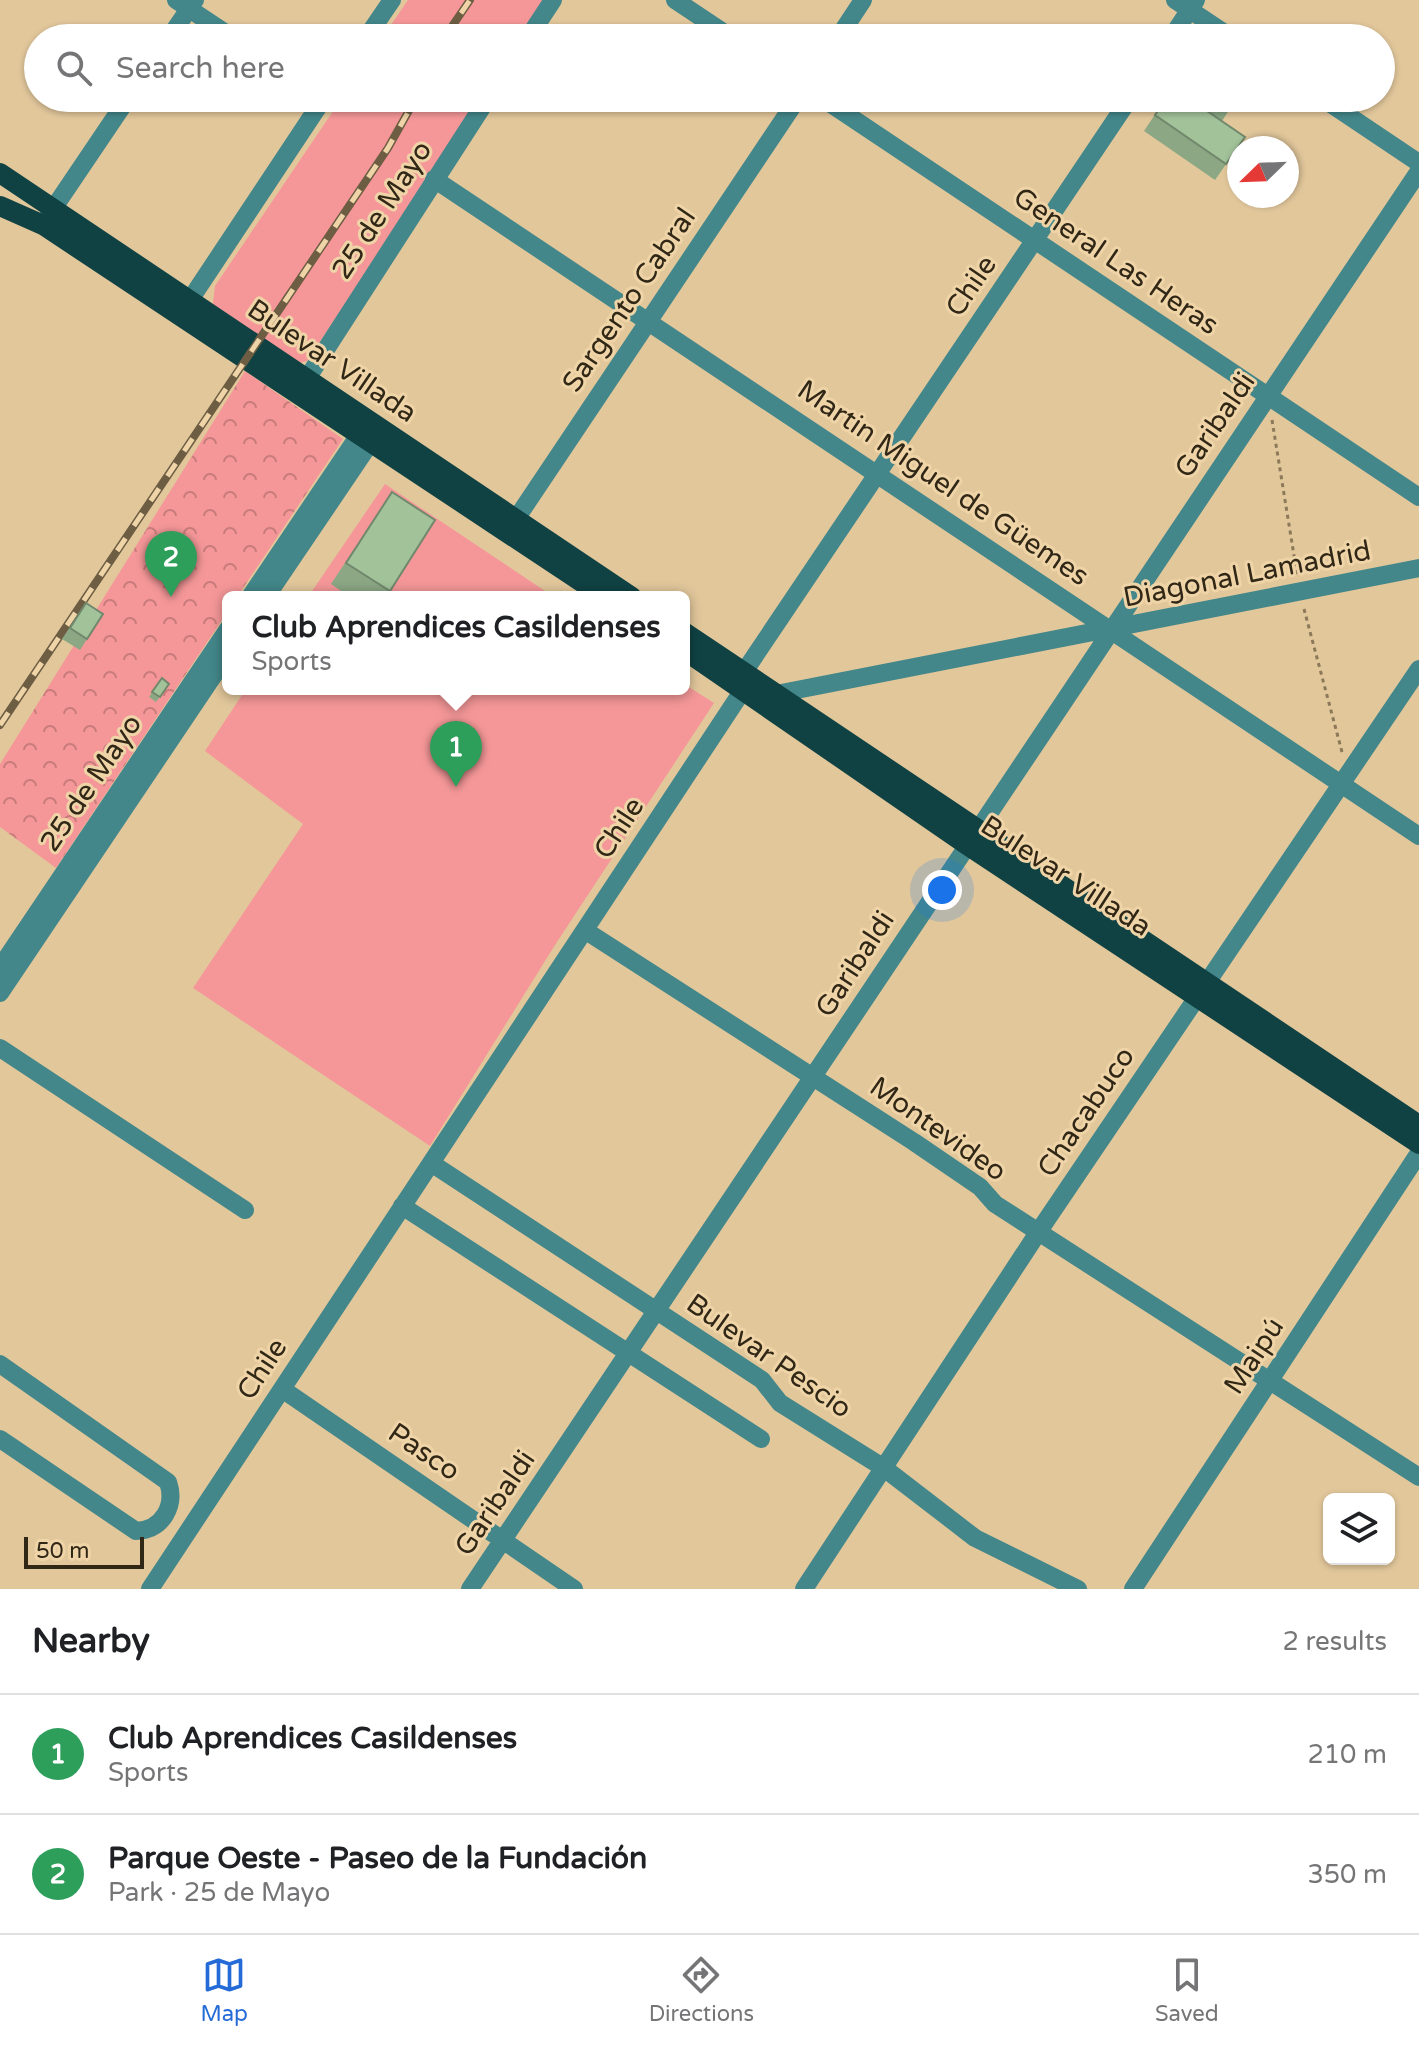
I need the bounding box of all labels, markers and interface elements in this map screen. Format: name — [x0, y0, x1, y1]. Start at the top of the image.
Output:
search box — [24, 24, 1395, 112]
icon: search — [52, 46, 96, 90]
text: Search here — [116, 50, 285, 87]
street label: 25 de Mayo — [325, 135, 439, 285]
north arrow — [1227, 136, 1299, 208]
street label: General Las Heras — [1007, 180, 1225, 342]
street label: Sargento Cabral — [555, 202, 703, 398]
street label: Chile — [938, 249, 1004, 323]
street label: Bulevar Villada — [241, 292, 423, 430]
street label: Garibaldi — [1167, 366, 1263, 484]
street label: Martin Miguel de Güemes — [791, 373, 1095, 593]
pin: 2 — [145, 531, 197, 597]
street label: Diagonal Lamadrid — [1120, 533, 1374, 615]
popup — [222, 591, 690, 695]
text: Club Aprendices Casildenses — [251, 609, 661, 646]
text: Sports — [251, 646, 332, 677]
street label: 25 de Mayo — [33, 708, 149, 858]
pin: 1 — [430, 721, 482, 787]
street label: Chile — [587, 791, 651, 865]
street label: Bulevar Villada — [974, 808, 1158, 944]
your location — [922, 870, 962, 910]
street label: Garibaldi — [808, 905, 902, 1023]
street label: Chacabuco — [1030, 1041, 1142, 1183]
street label: Montevideo — [863, 1069, 1013, 1189]
street label: Bulevar Pescio — [680, 1286, 858, 1426]
street label: Maipú — [1217, 1311, 1291, 1401]
street label: Chile — [230, 1332, 294, 1406]
street label: Pasco — [382, 1416, 466, 1488]
street label: Garibaldi — [447, 1444, 543, 1562]
map controls — [1323, 1493, 1395, 1565]
button: layers — [1323, 1493, 1395, 1565]
scale bar — [24, 1533, 144, 1569]
text: 50 m — [36, 1538, 90, 1564]
text: Nearby — [32, 1621, 150, 1662]
text: 2 results — [1282, 1626, 1387, 1657]
text: Club Aprendices Casildenses — [108, 1720, 517, 1757]
text: 1 — [50, 1739, 66, 1770]
text: 210 m — [1307, 1739, 1387, 1770]
text: Sports — [108, 1757, 188, 1788]
text: Parque Oeste - Paseo de la Fundación — [108, 1840, 647, 1877]
text: 2 — [50, 1859, 66, 1890]
text: 350 m — [1307, 1859, 1387, 1890]
text: Park · 25 de Mayo — [108, 1877, 330, 1908]
tab: Map — [200, 1953, 248, 2027]
tab: Directions — [649, 1953, 754, 2027]
tab: Saved — [1155, 1953, 1219, 2027]

